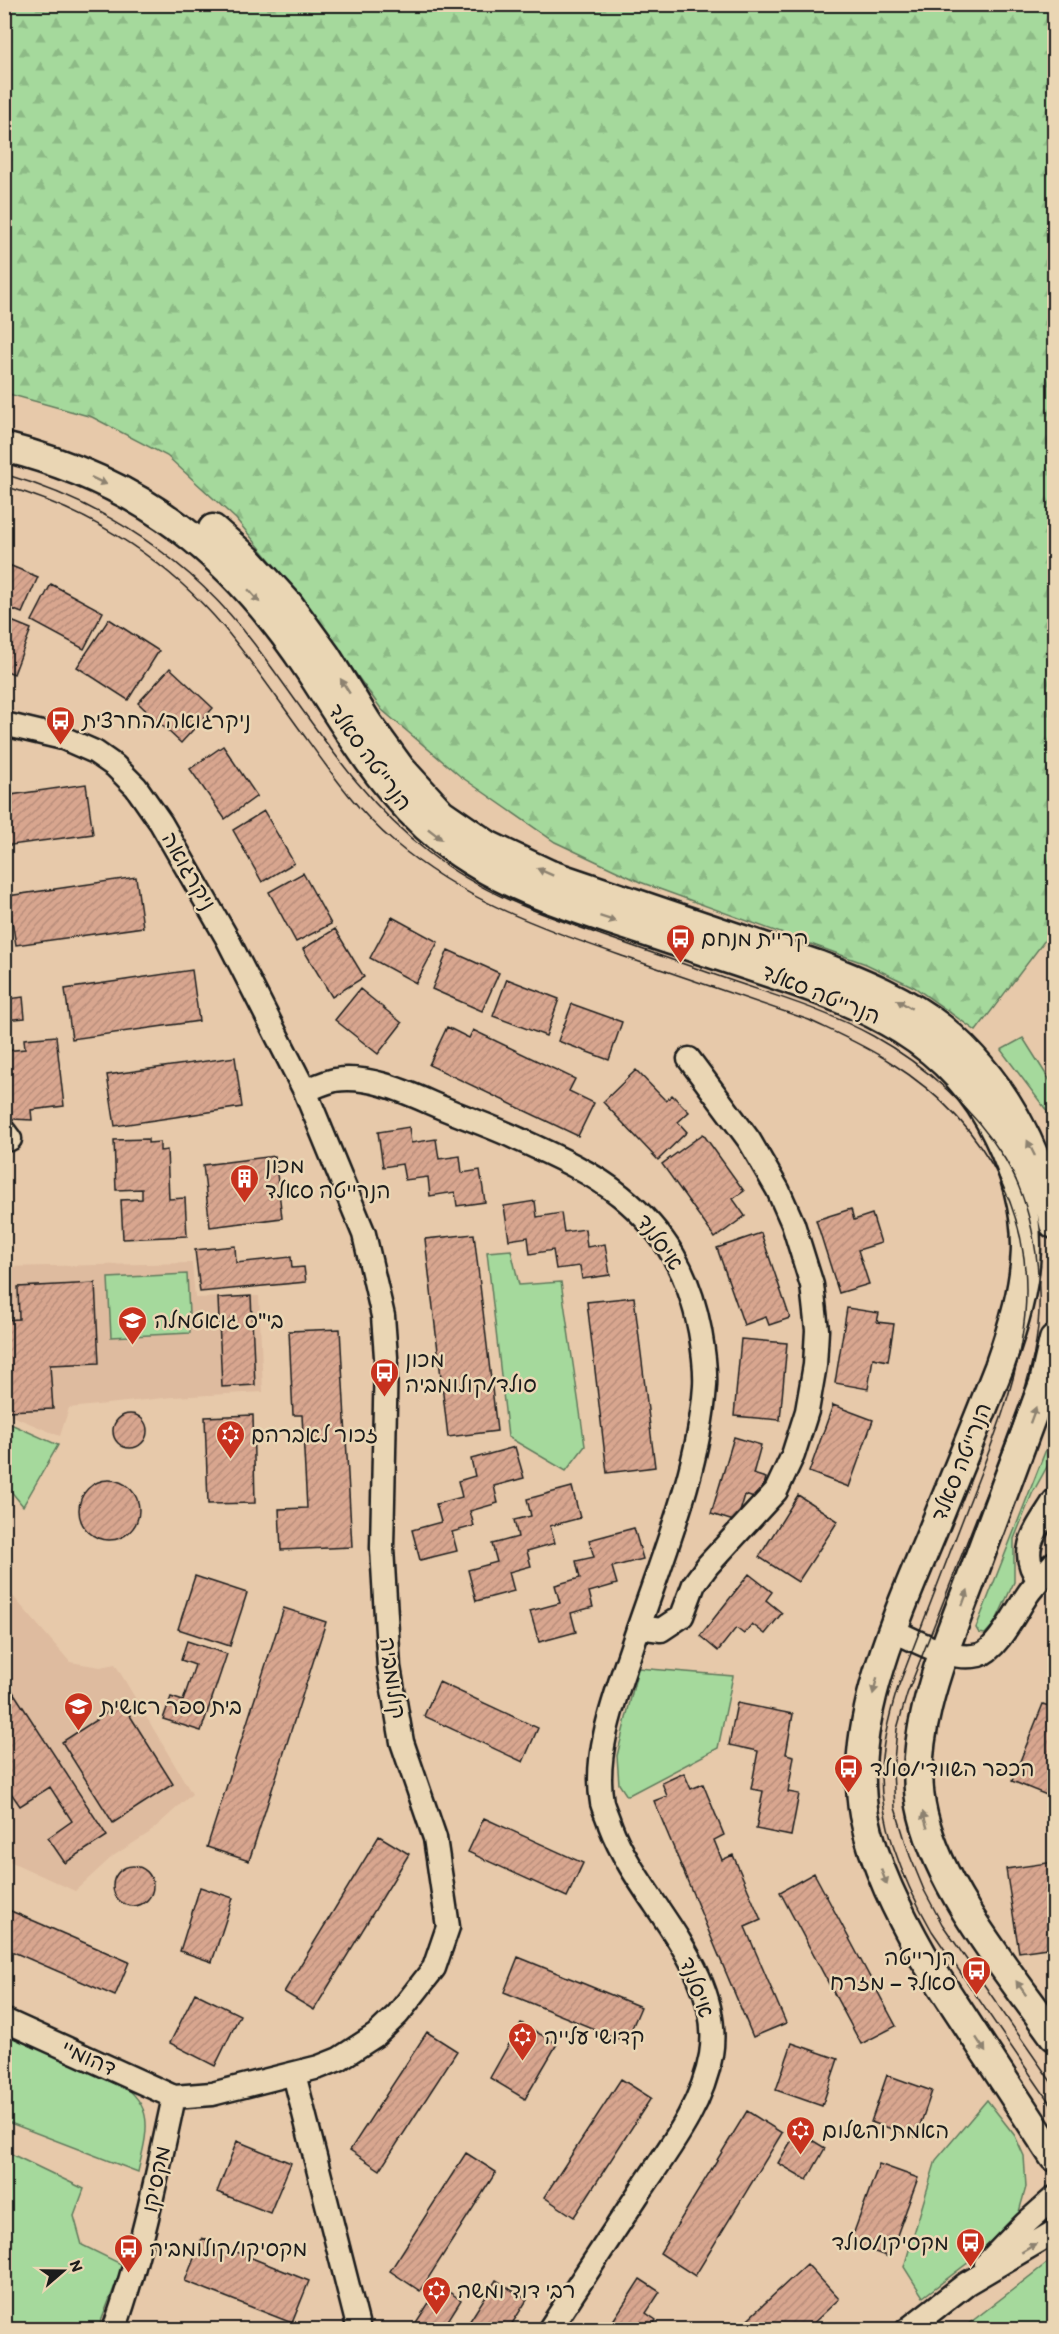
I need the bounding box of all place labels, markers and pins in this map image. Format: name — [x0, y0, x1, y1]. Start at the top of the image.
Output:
bus stop icon: ניקרגואה/החרצית — [45, 704, 77, 746]
place label: ניקרגואה/החרצית — [81, 707, 251, 734]
bus stop icon: קריית מנחם — [664, 922, 696, 964]
place label: קריית מנחם — [701, 925, 808, 953]
place label: מכון הנרייטה סאלד — [265, 1152, 391, 1204]
building icon: מכון הנרייטה סאלד — [228, 1162, 260, 1204]
school or university icon: בי"ס גואטמלה — [117, 1304, 149, 1346]
place label: בי"ס גואטמלה — [154, 1307, 284, 1334]
place label: מכון סולד/קולומביה — [405, 1346, 537, 1399]
bus stop icon: מכון סולד/קולומביה — [368, 1356, 400, 1398]
synagogue icon: זכור לאברהם — [214, 1418, 246, 1460]
place label: זכור לאברהם — [251, 1421, 378, 1448]
school or university icon: בית ספר ראשית — [63, 1690, 95, 1732]
place label: בית ספר ראשית — [99, 1693, 242, 1720]
bus stop icon: הכפר השוודי/סולד — [833, 1752, 865, 1794]
place label: הכפר השוודי/סולד — [870, 1755, 1035, 1782]
place label: הנרייטה סאלד – מזרח — [830, 1944, 956, 1996]
bus stop icon: הנרייטה סאלד – מזרח — [961, 1954, 993, 1996]
synagogue icon: קדושי עלייה — [507, 2020, 539, 2062]
place label: קדושי עלייה — [544, 2023, 645, 2050]
synagogue icon: האמת והשלום — [785, 2114, 817, 2156]
place label: האמת והשלום — [822, 2117, 949, 2144]
bus stop icon: מקסיקו/סולד — [954, 2226, 986, 2268]
place label: מקסיקו/סולד — [831, 2229, 949, 2256]
bus stop icon: מקסיקו/קולומביה — [112, 2232, 144, 2274]
place label: מקסיקו/קולומביה — [149, 2235, 308, 2263]
synagogue icon: רבי דוד ומשה — [420, 2274, 452, 2316]
place label: רבי דוד ומשה — [457, 2277, 576, 2304]

